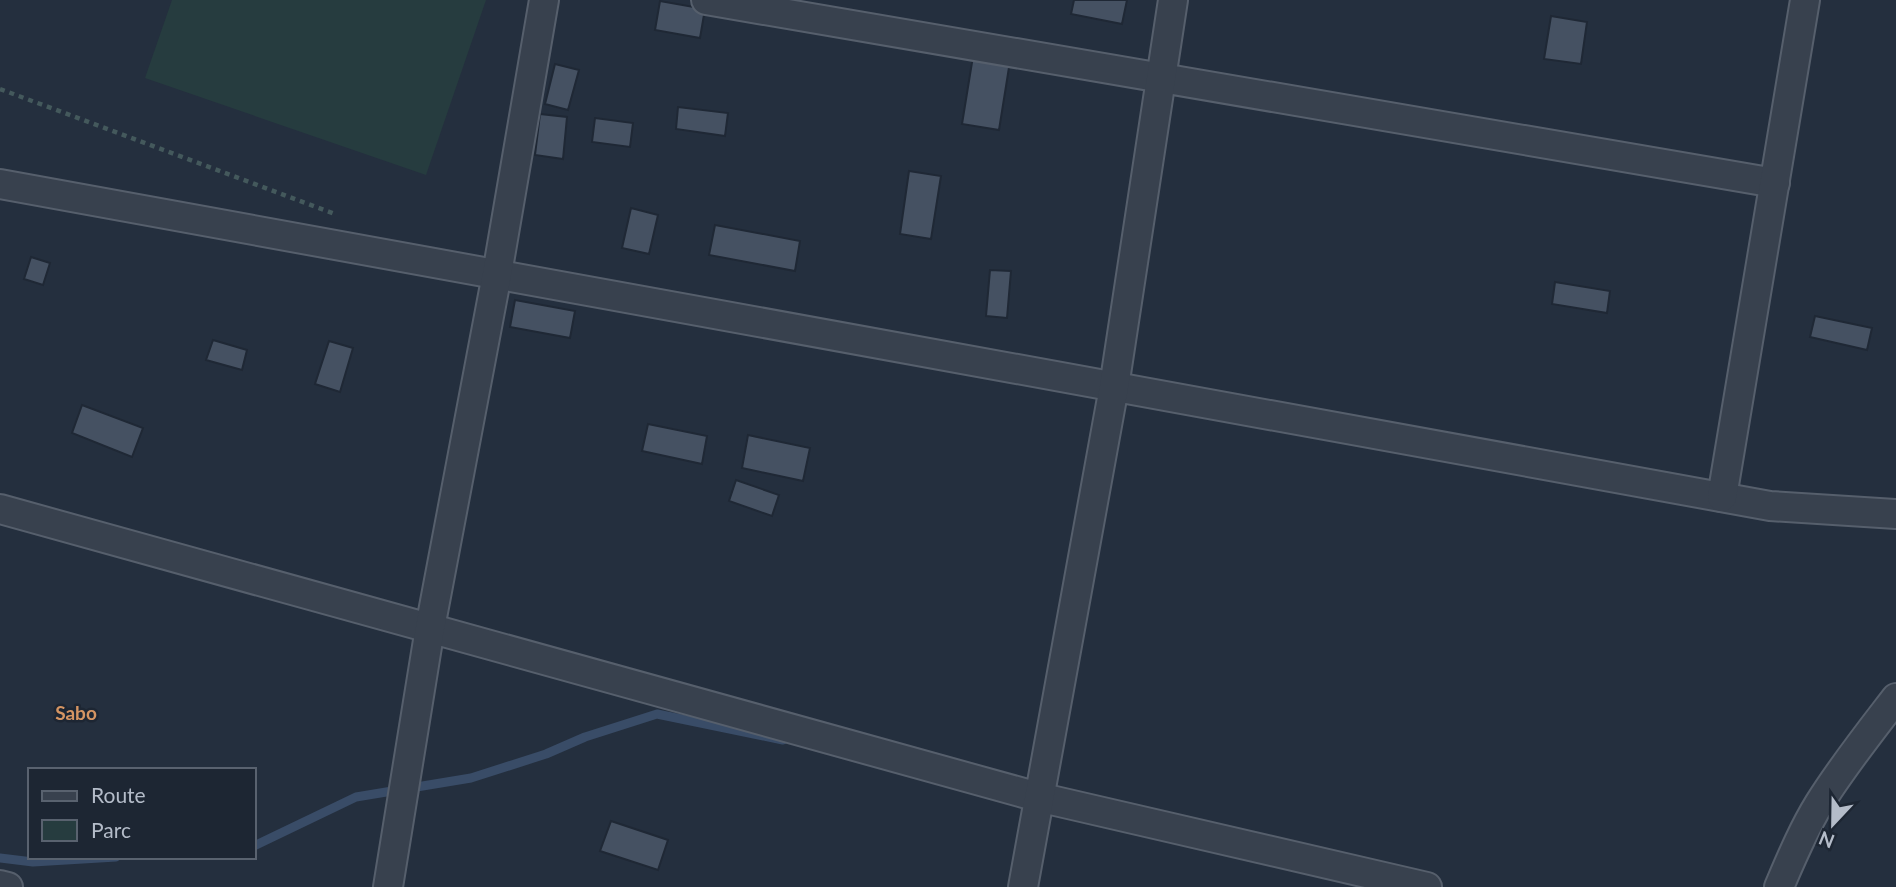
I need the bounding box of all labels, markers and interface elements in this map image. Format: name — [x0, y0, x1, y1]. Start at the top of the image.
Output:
district label: Sabo — [55, 701, 97, 724]
legend — [28, 768, 256, 859]
text: Route — [91, 782, 146, 807]
north arrow — [1798, 789, 1868, 859]
text: Parc — [91, 817, 131, 842]
text: N — [1815, 827, 1838, 854]

